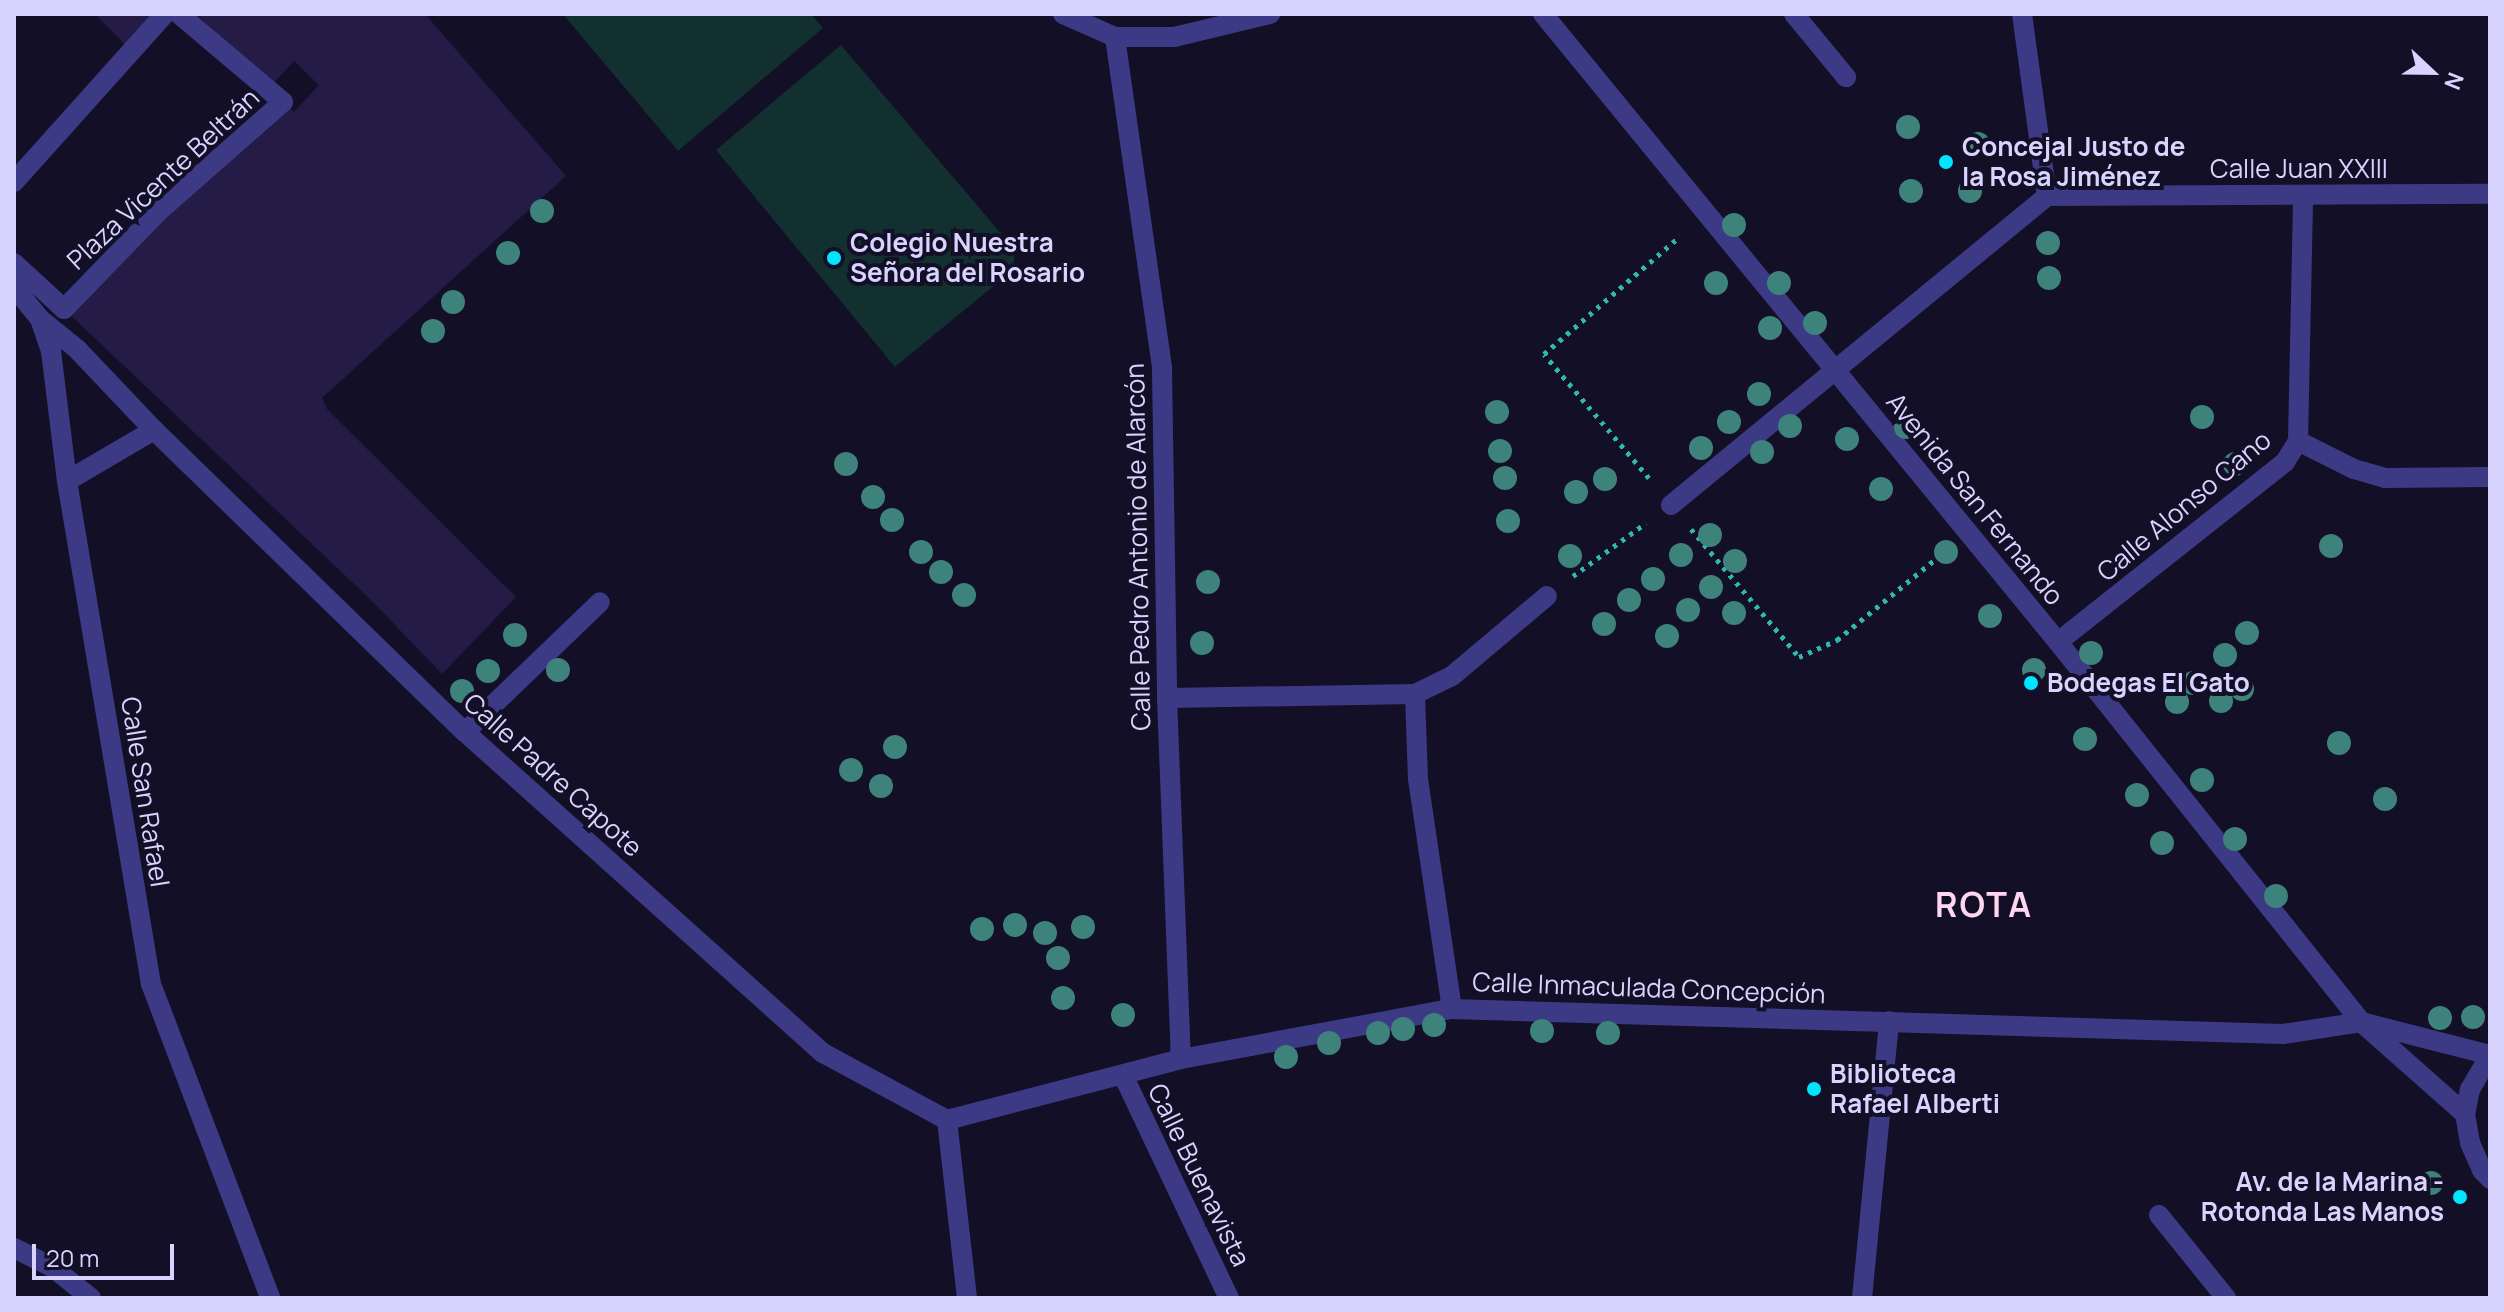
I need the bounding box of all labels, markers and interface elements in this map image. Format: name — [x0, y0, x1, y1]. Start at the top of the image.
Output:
north arrow — [2392, 32, 2472, 112]
text: N — [2437, 68, 2471, 94]
street label: Plaza Vicente Beltrán — [61, 82, 265, 276]
place label: Concejal Justo de la Rosa Jiménez — [1962, 131, 2185, 192]
marker: Concejal Justo de la Rosa Jiménez — [1937, 153, 1955, 171]
street label: Calle Juan XXIII — [2210, 153, 2388, 185]
place label: Colegio Nuestra Señora del Rosario — [850, 227, 1085, 288]
marker: Colegio Nuestra Señora del Rosario — [825, 249, 843, 267]
street label: Calle Pedro Antonio de Alarcón — [1119, 363, 1157, 731]
street label: Avenida San Fernando — [1880, 387, 2070, 611]
street label: Calle Alonso Cano — [2091, 424, 2277, 588]
place label: Bodegas El Gato — [2047, 667, 2250, 699]
marker: Bodegas El Gato — [2022, 674, 2040, 692]
street label: Calle Padre Capote — [457, 687, 649, 863]
street label: Calle San Rafael — [115, 695, 175, 889]
district label: ROTA — [1935, 885, 2033, 925]
street label: Calle Inmaculada Concepción — [1472, 966, 1826, 1010]
place label: Biblioteca Rafael Alberti — [1830, 1058, 2000, 1120]
street label: Calle Buenavista — [1141, 1079, 1257, 1271]
marker: Biblioteca Rafael Alberti — [1805, 1080, 1823, 1098]
place label: Av. de la Marina - Rotonda Las Manos — [2201, 1166, 2444, 1228]
marker: Av. de la Marina - Rotonda Las Manos — [2451, 1188, 2469, 1206]
scale bar — [36, 1228, 178, 1278]
text: 20 m — [46, 1241, 99, 1274]

